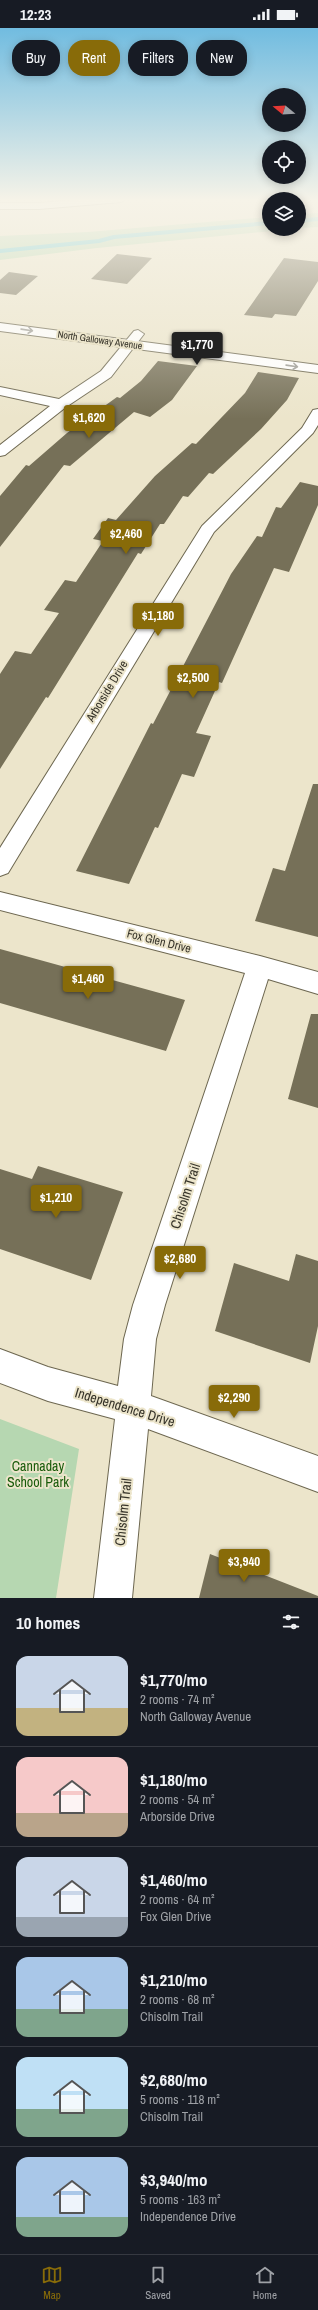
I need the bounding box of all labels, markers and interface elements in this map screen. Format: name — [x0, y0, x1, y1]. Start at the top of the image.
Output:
text: 12:23 — [20, 4, 51, 25]
chip: Buy — [12, 40, 60, 76]
chip: Rent — [68, 40, 120, 76]
chip: Filters — [128, 40, 188, 76]
chip: New — [196, 40, 247, 76]
north arrow — [262, 88, 306, 132]
map controls — [262, 88, 306, 236]
button: locate — [262, 140, 306, 184]
button: layers — [262, 192, 306, 236]
one-way arrow — [20, 326, 33, 334]
street label: North Galloway Avenue — [57, 328, 144, 352]
pin: $1,770 — [164, 332, 230, 366]
text: $1,770 — [181, 336, 213, 353]
one-way arrow — [285, 362, 298, 370]
pin: $1,620 — [56, 405, 122, 439]
text: $1,620 — [73, 409, 105, 426]
pin: $2,460 — [93, 521, 159, 555]
text: $2,460 — [110, 525, 142, 542]
pin: $1,180 — [125, 603, 191, 637]
text: $1,180 — [142, 607, 174, 624]
street label: Arborside Drive — [82, 657, 132, 726]
pin: $2,500 — [160, 665, 226, 699]
text: $2,500 — [177, 669, 209, 686]
street label: Fox Glen Drive — [125, 925, 193, 957]
pin: $1,460 — [55, 966, 121, 1000]
text: $1,460 — [72, 970, 104, 987]
street label: Chisolm Trail — [166, 1161, 204, 1231]
pin: $1,210 — [23, 1185, 89, 1219]
text: $1,210 — [40, 1189, 72, 1206]
pin: $2,680 — [147, 1246, 213, 1280]
text: $2,680 — [164, 1250, 196, 1267]
street label: Independence Drive — [73, 1383, 177, 1431]
pin: $2,290 — [201, 1385, 267, 1419]
text: $2,290 — [218, 1389, 250, 1406]
park label: Cannaday School Park — [7, 1457, 69, 1491]
street label: Chisolm Trail — [111, 1477, 135, 1547]
pin: $3,940 — [211, 1549, 277, 1583]
text: $3,940 — [228, 1553, 260, 1570]
text: 10 homes — [16, 1611, 80, 1634]
icon: filters — [280, 1611, 302, 1633]
text: $1,770/mo — [140, 1668, 207, 1691]
icon: home — [48, 1672, 96, 1720]
text: 2 rooms · 74 m² — [140, 1691, 215, 1708]
text: North Galloway Avenue — [140, 1708, 251, 1725]
text: $1,180/mo — [140, 1768, 207, 1791]
icon: home — [48, 1773, 96, 1821]
text: 2 rooms · 54 m² — [140, 1791, 215, 1808]
text: Arborside Drive — [140, 1808, 215, 1825]
text: $1,460/mo — [140, 1868, 207, 1891]
icon: home — [48, 1873, 96, 1921]
text: 2 rooms · 64 m² — [140, 1891, 215, 1908]
text: Fox Glen Drive — [140, 1908, 211, 1925]
text: $1,210/mo — [140, 1968, 207, 1991]
icon: home — [48, 1973, 96, 2021]
text: 2 rooms · 68 m² — [140, 1991, 215, 2008]
text: Chisolm Trail — [140, 2008, 203, 2025]
text: $2,680/mo — [140, 2068, 207, 2091]
icon: home — [48, 2073, 96, 2121]
text: 5 rooms · 118 m² — [140, 2091, 220, 2108]
text: Chisolm Trail — [140, 2108, 203, 2125]
text: $3,940/mo — [140, 2168, 207, 2191]
icon: home — [48, 2173, 96, 2221]
text: 5 rooms · 163 m² — [140, 2191, 221, 2208]
text: Independence Drive — [140, 2208, 236, 2225]
tab: Map — [41, 2264, 63, 2302]
tab: Saved — [145, 2264, 171, 2302]
tab: Home — [253, 2264, 277, 2302]

